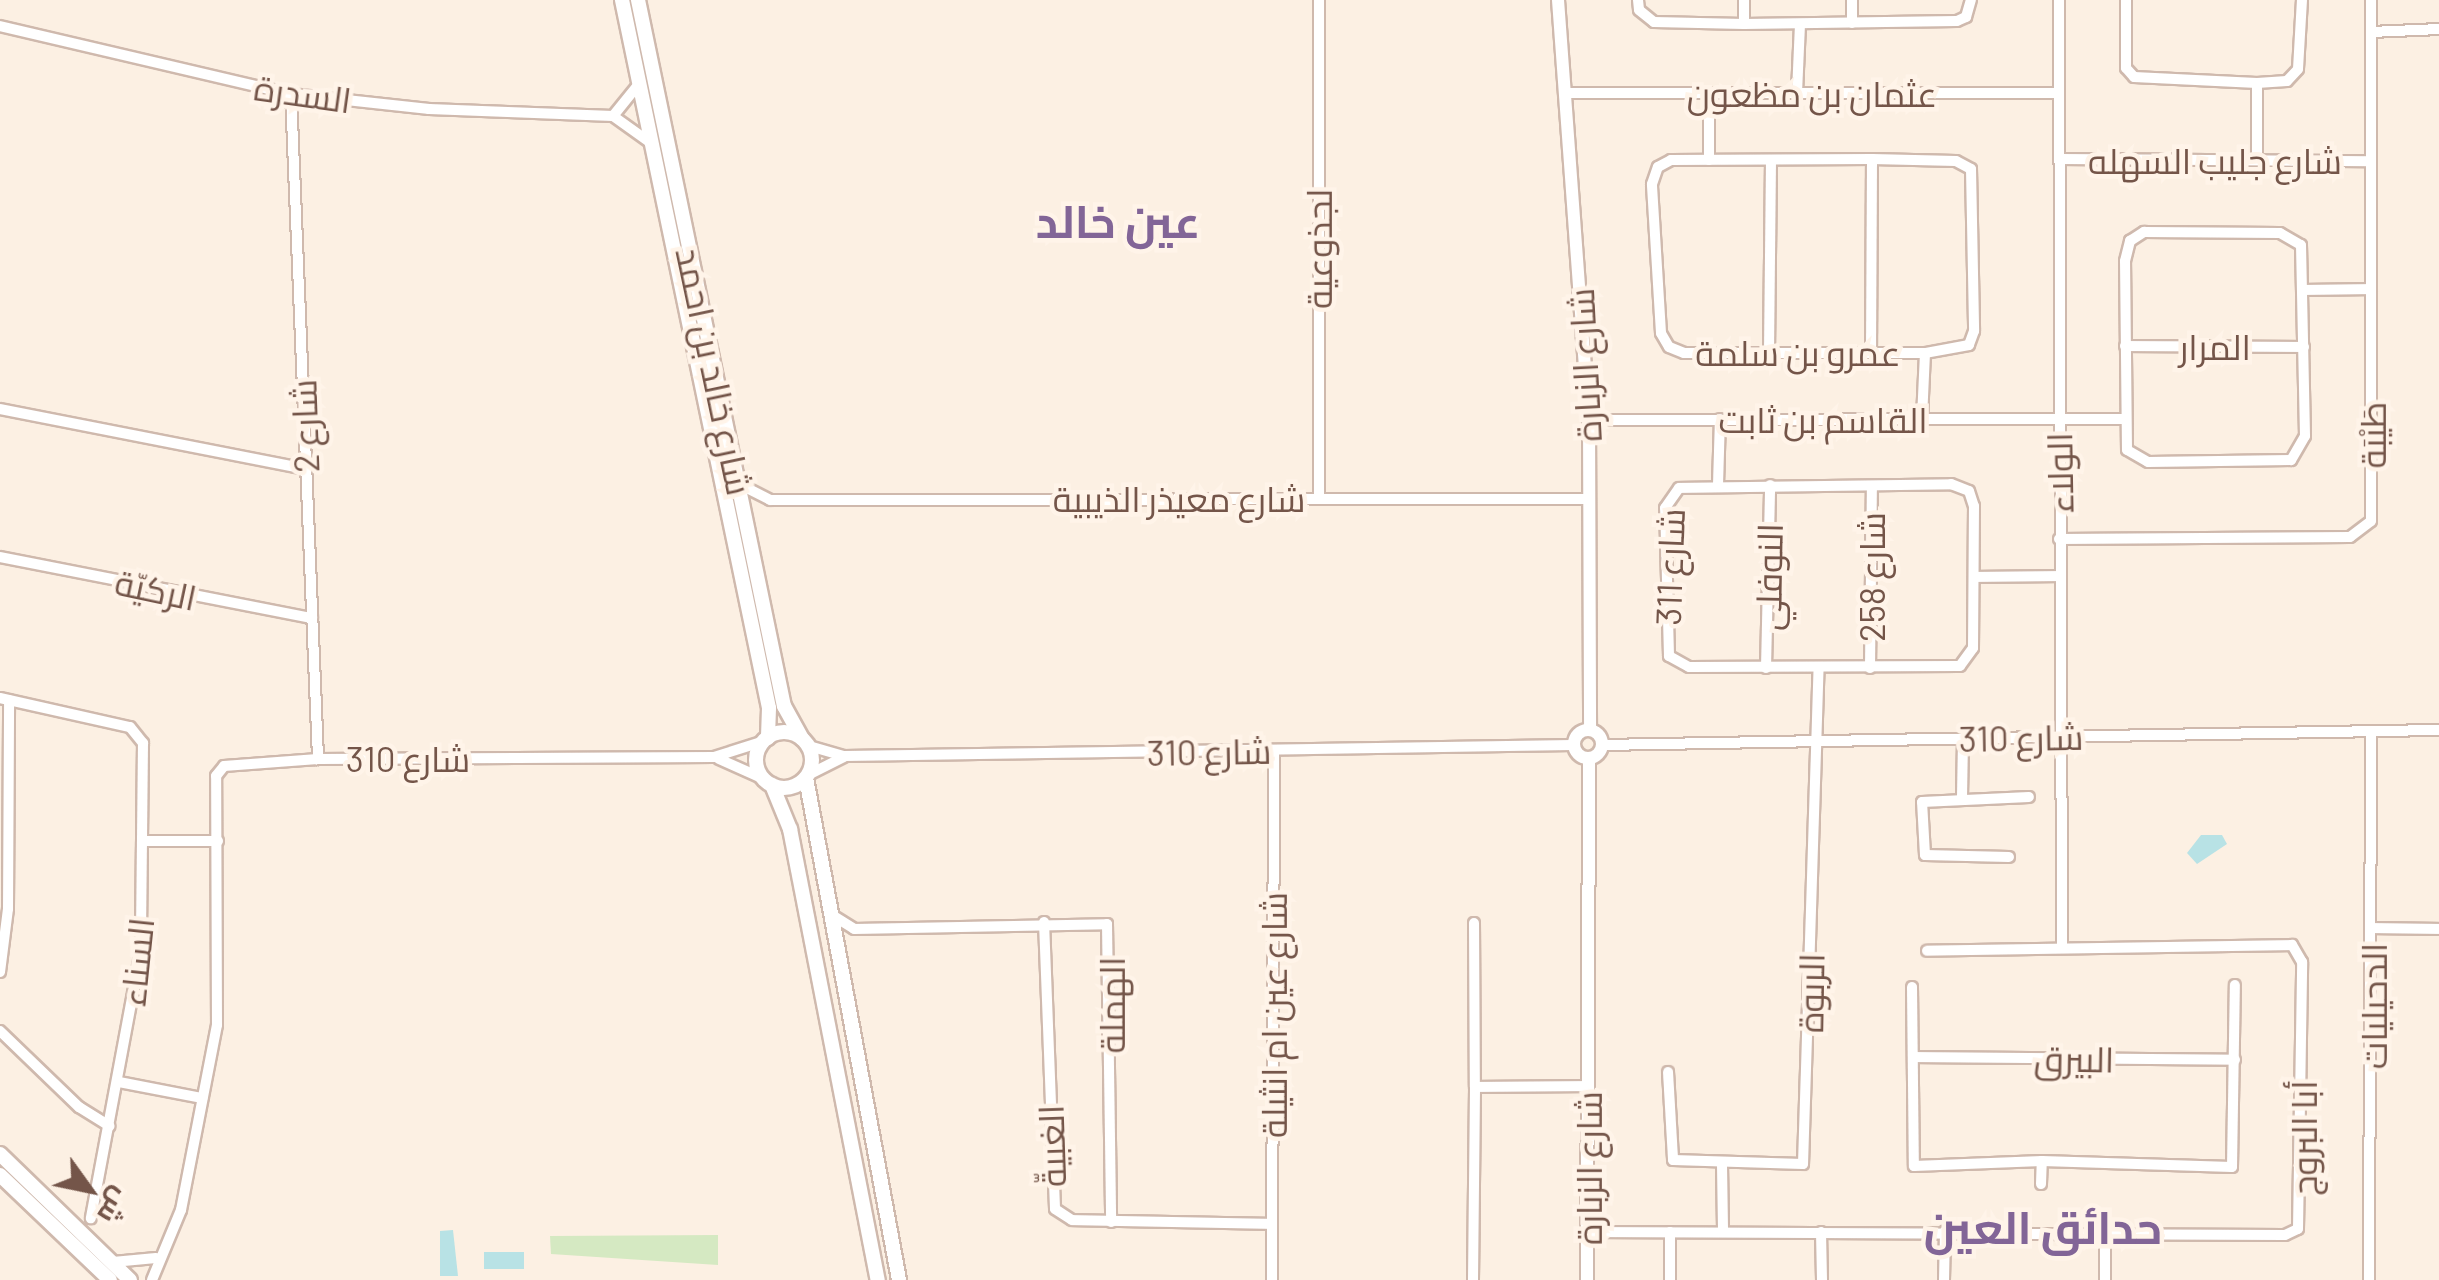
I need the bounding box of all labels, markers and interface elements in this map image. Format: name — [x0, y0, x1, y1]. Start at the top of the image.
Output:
street label: السدرة — [252, 65, 354, 121]
street label: عثمان بن مظعون — [1687, 72, 1937, 114]
street label: شارع جليب السهله — [2088, 139, 2342, 181]
street label: لجذوعية — [1297, 189, 1339, 309]
district label: عين خالد — [1036, 194, 1200, 248]
street label: شارع خالد بن احمد — [668, 243, 762, 499]
street label: شارع الزبارة — [1559, 287, 1609, 443]
street label: المرار — [2179, 325, 2251, 367]
street label: عمرو بن سلمة — [1695, 331, 1901, 373]
street label: شارع 2 — [281, 379, 327, 473]
street label: القاسم بن ثابت — [1718, 398, 1928, 440]
street label: طَيْبَة — [2351, 402, 2393, 468]
street label: الولاء — [2037, 432, 2081, 514]
street label: شارع معيذر الذيبية — [1053, 477, 1305, 519]
street label: شارع 311 — [1646, 508, 1692, 626]
street label: شارع 258 — [1850, 512, 1892, 642]
street label: النوفلي — [1746, 523, 1790, 631]
street label: الركيّة — [112, 560, 200, 618]
street label: شارع 310 — [1958, 715, 2084, 759]
street label: شارع 310 — [1146, 729, 1272, 773]
street label: شارع 310 — [346, 737, 470, 779]
street label: شارع عين ام انثيلة — [1252, 892, 1294, 1138]
street label: السناء — [110, 916, 162, 1008]
street label: الدحيليات — [2352, 943, 2394, 1069]
street label: الربوة — [1788, 953, 1832, 1033]
street label: الهملة — [1090, 957, 1132, 1053]
street label: البيرق — [2033, 1036, 2115, 1080]
street label: أبا البروج — [2282, 1080, 2324, 1196]
street label: شارع الزبارة — [1567, 1091, 1609, 1245]
street label: الغبيةّ — [1029, 1104, 1073, 1188]
north arrow — [40, 1140, 140, 1240]
text: ش — [91, 1182, 139, 1231]
district label: حدائق العين — [1924, 1200, 2162, 1254]

